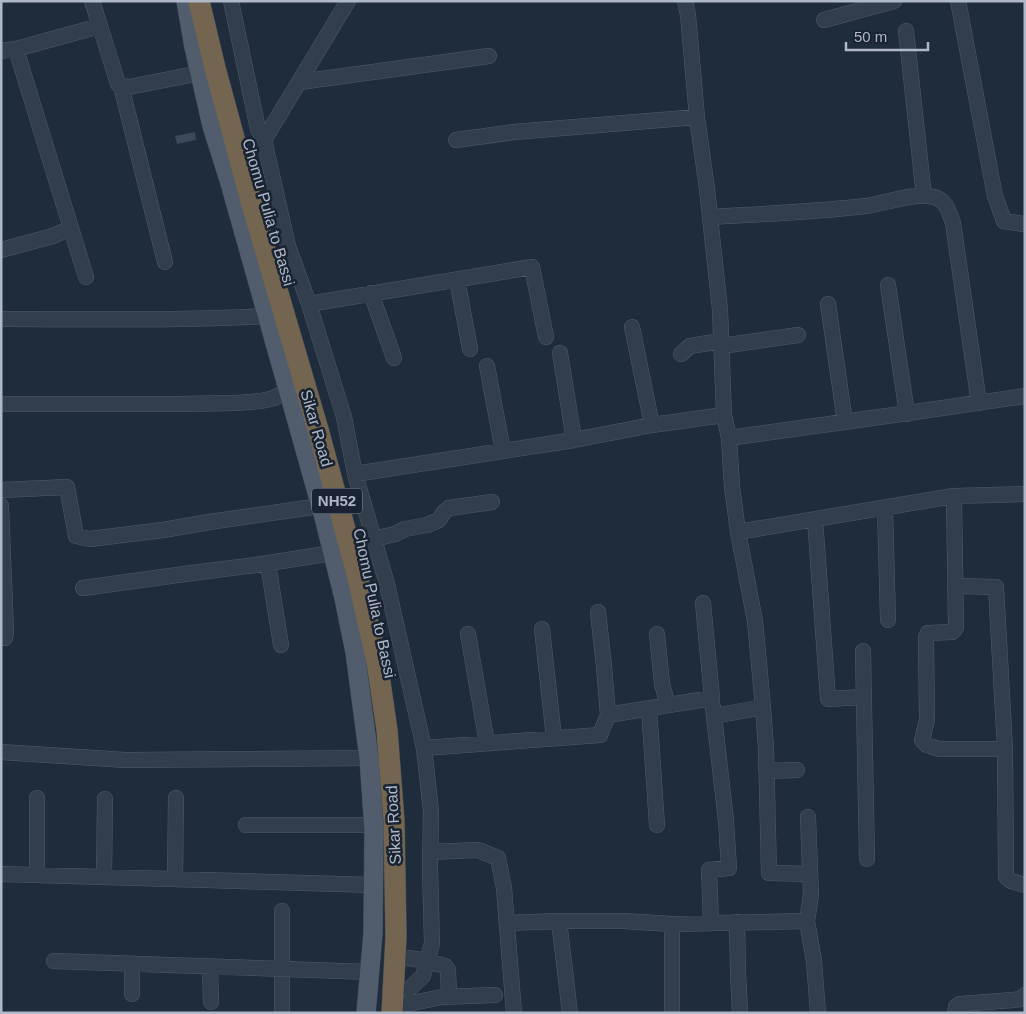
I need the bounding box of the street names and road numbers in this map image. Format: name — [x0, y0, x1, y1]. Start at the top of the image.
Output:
street label: Chomu Pulia to Bassi — [239, 136, 298, 288]
street label: Sikar Road — [297, 388, 336, 469]
road number: NH52 — [312, 488, 362, 514]
street label: Chomu Pulia to Bassi — [350, 527, 399, 680]
street label: Sikar Road — [383, 785, 404, 865]

